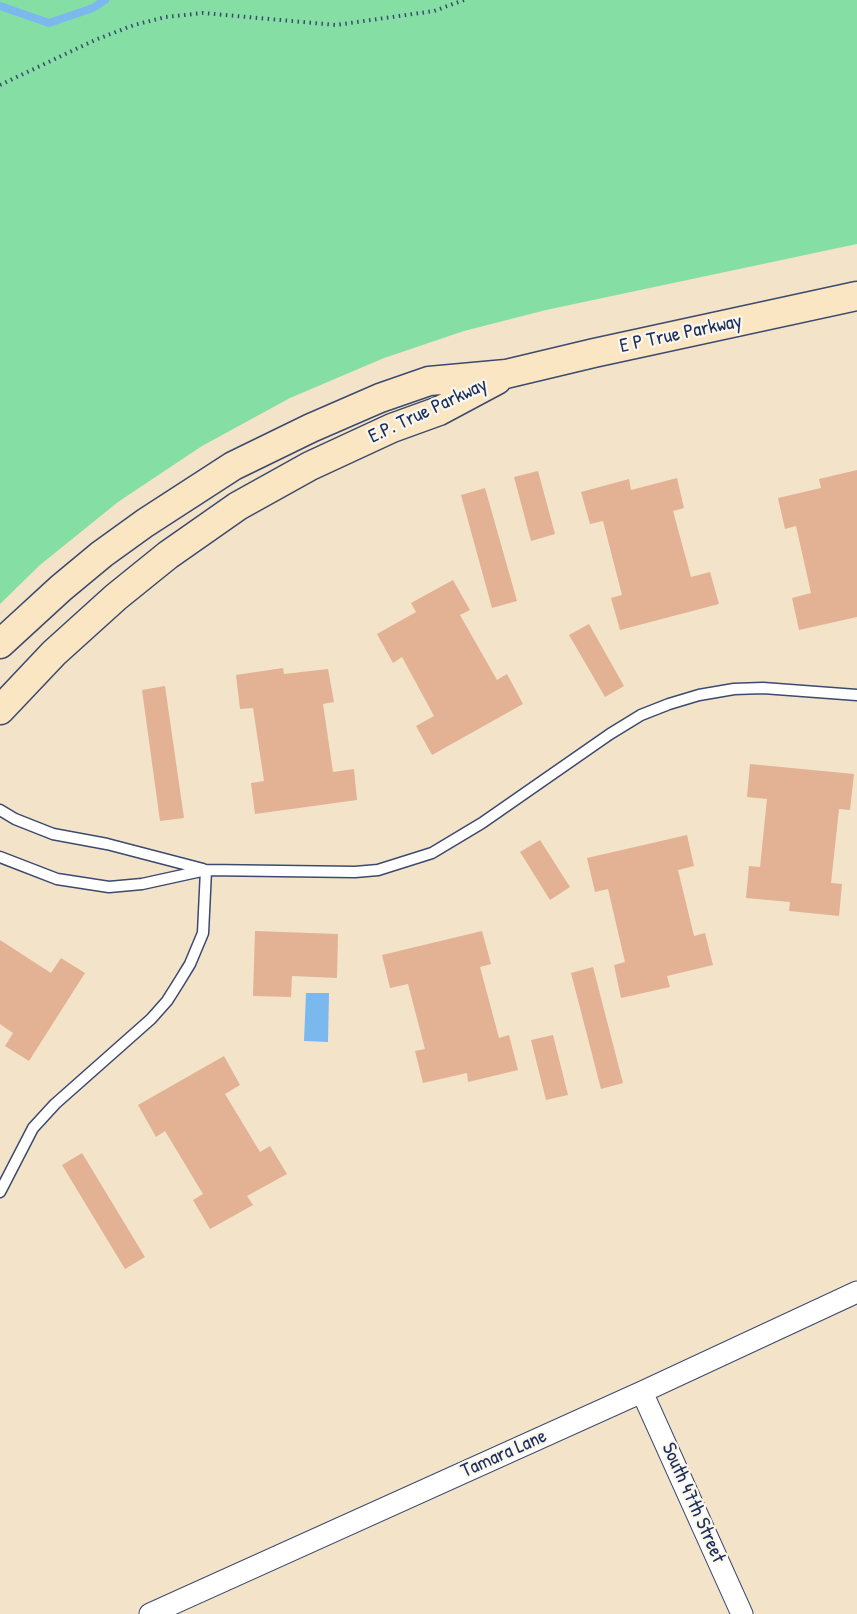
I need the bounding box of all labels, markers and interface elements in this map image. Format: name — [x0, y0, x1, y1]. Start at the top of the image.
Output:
street label: E P True Parkway — [618, 309, 744, 359]
street label: E.P. True Parkway — [365, 373, 491, 449]
street label: Tamara Lane — [458, 1425, 550, 1483]
street label: South 47th Street — [656, 1439, 730, 1567]

